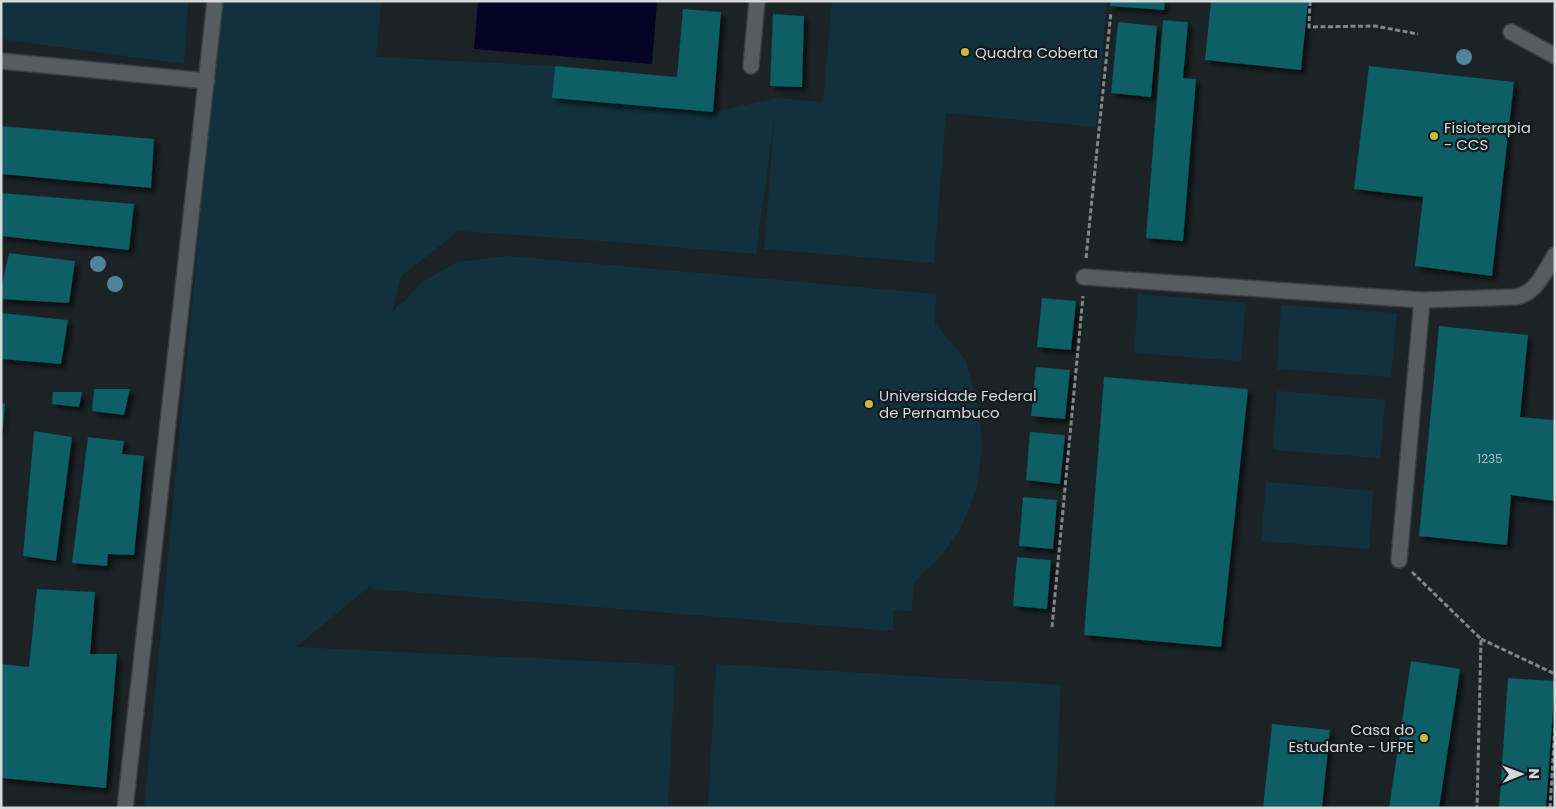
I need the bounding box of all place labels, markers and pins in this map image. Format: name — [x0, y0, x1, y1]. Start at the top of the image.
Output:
place label: Quadra Coberta — [975, 42, 1098, 63]
marker: Quadra Coberta — [959, 46, 971, 58]
place label: Fisioterapia - CCS — [1444, 117, 1531, 155]
marker: Fisioterapia - CCS — [1428, 130, 1440, 142]
place label: Universidade Federal de Pernambuco — [879, 385, 1037, 423]
marker: Universidade Federal de Pernambuco — [863, 398, 875, 410]
place label: Casa do Estudante - UFPE — [1288, 719, 1414, 757]
marker: Casa do Estudante - UFPE — [1418, 732, 1430, 744]

